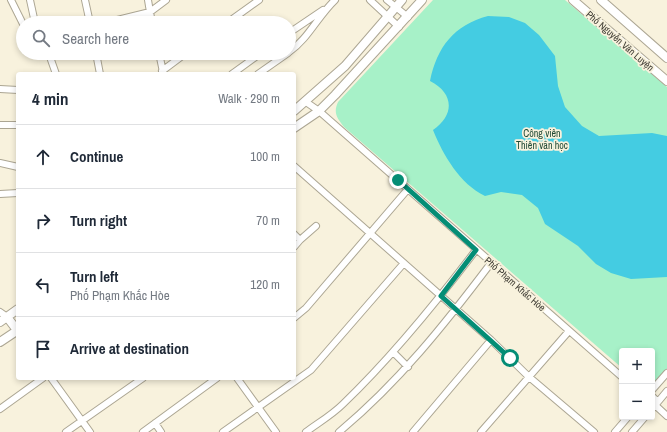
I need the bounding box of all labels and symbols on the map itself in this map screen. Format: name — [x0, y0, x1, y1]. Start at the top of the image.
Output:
street label: Phố Nguyễn Văn Luyện — [583, 8, 657, 74]
park label: Công viên Thiên văn học — [516, 127, 568, 152]
route end — [389, 171, 407, 189]
street label: Phố Phạm Khắc Hòe — [482, 254, 548, 314]
route start — [501, 349, 519, 367]

